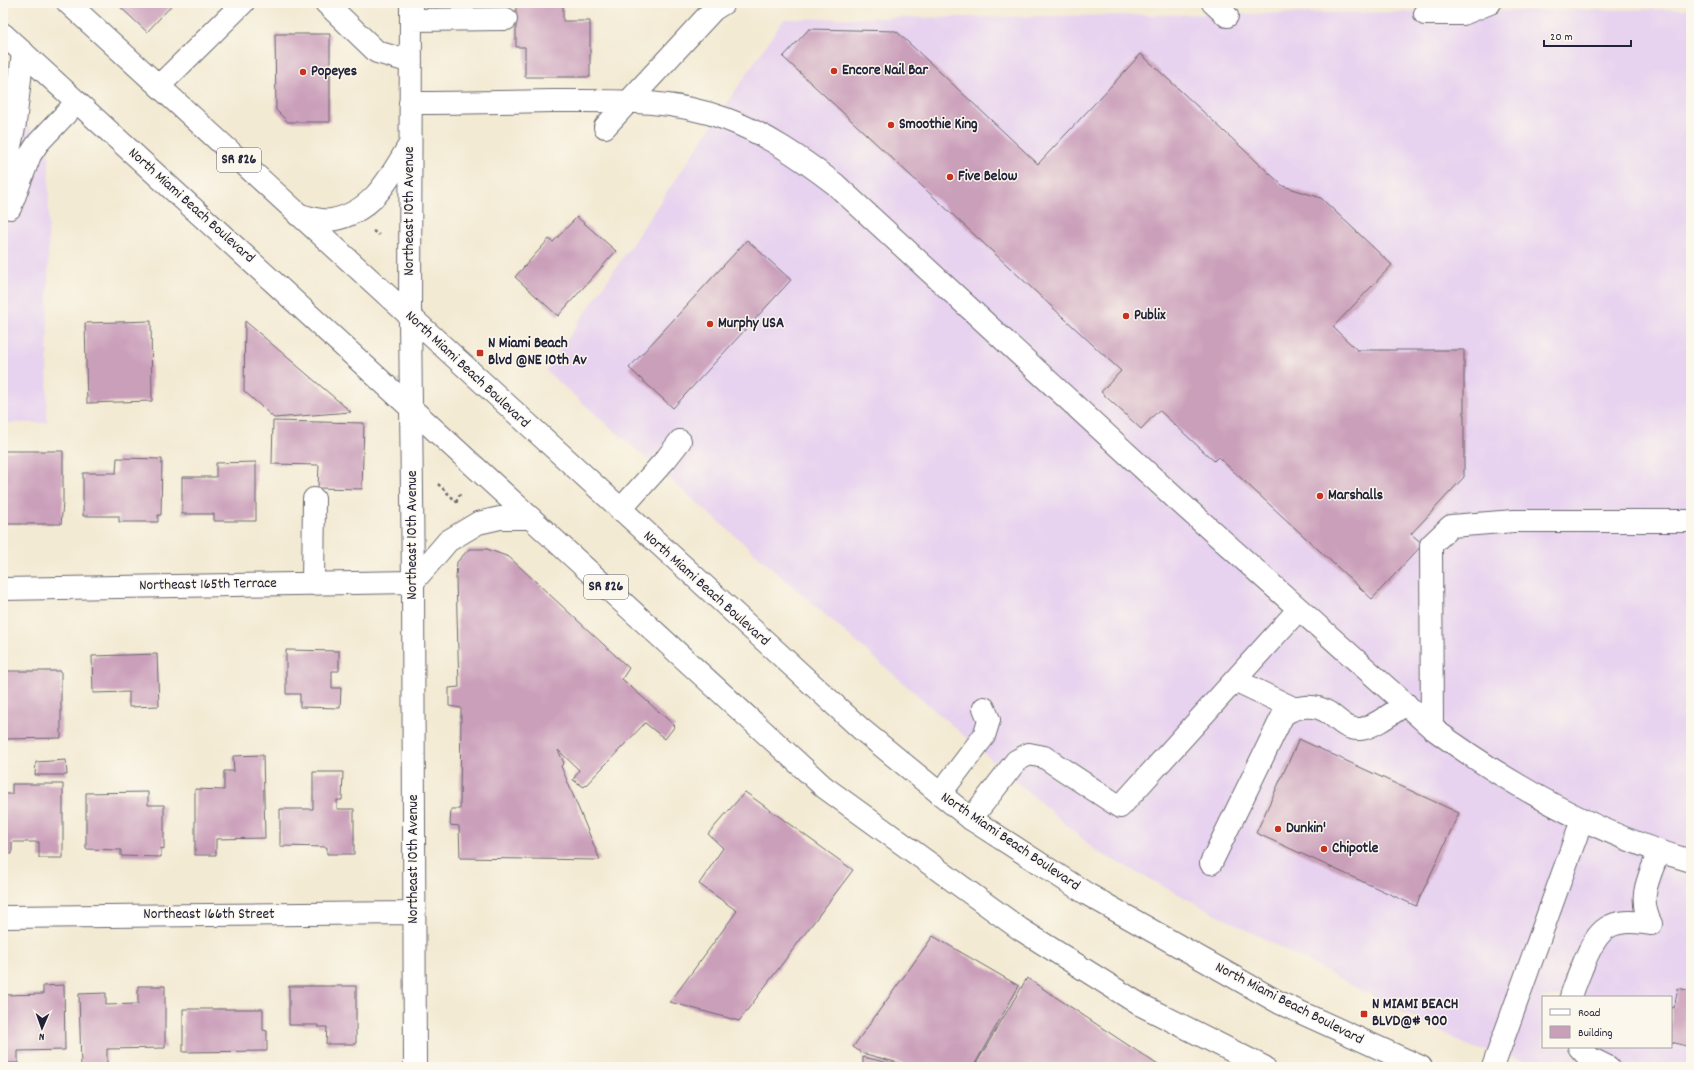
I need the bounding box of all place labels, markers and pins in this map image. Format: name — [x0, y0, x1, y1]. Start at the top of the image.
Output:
place label: Encore Nail Bar — [842, 60, 928, 82]
place label: Popeyes — [311, 61, 357, 83]
marker: Encore Nail Bar — [829, 66, 839, 76]
marker: Popeyes — [298, 67, 308, 77]
place label: Smoothie King — [899, 114, 978, 136]
marker: Smoothie King — [886, 120, 896, 130]
place label: Five Below — [958, 166, 1018, 188]
marker: Five Below — [945, 172, 955, 182]
place label: Publix — [1134, 305, 1166, 327]
marker: Publix — [1121, 311, 1131, 321]
place label: Murphy USA — [718, 313, 784, 335]
marker: Murphy USA — [705, 319, 715, 329]
place label: N Miami Beach Blvd @NE 10th Av — [488, 333, 588, 372]
marker: N Miami Beach Blvd @NE 10th Av — [475, 348, 485, 358]
place label: Marshalls — [1328, 485, 1383, 507]
marker: Marshalls — [1315, 491, 1325, 501]
place label: Dunkin' — [1286, 818, 1326, 840]
marker: Dunkin' — [1273, 824, 1283, 834]
place label: Chipotle — [1332, 838, 1379, 860]
marker: Chipotle — [1319, 844, 1329, 854]
place label: N MIAMI BEACH BLVD@# 900 — [1372, 994, 1459, 1033]
marker: N MIAMI BEACH BLVD@# 900 — [1359, 1009, 1369, 1019]

